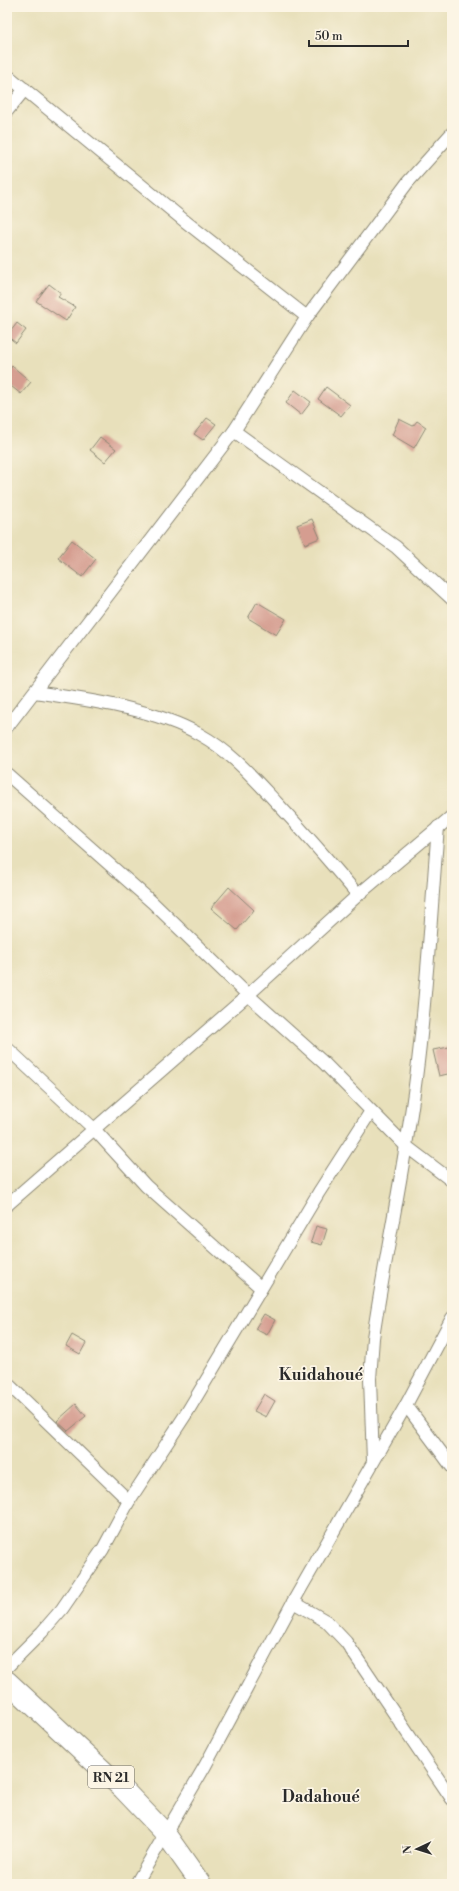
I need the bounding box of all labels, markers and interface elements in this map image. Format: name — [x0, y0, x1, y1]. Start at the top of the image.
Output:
scale bar — [309, 22, 408, 48]
text: 50 m — [315, 29, 343, 44]
district label: Kuidahoué — [279, 1365, 364, 1385]
road number: RN 21 — [88, 1766, 134, 1788]
district label: Dadahoué — [282, 1787, 360, 1807]
north arrow — [397, 1829, 437, 1869]
text: N — [401, 1845, 415, 1854]

